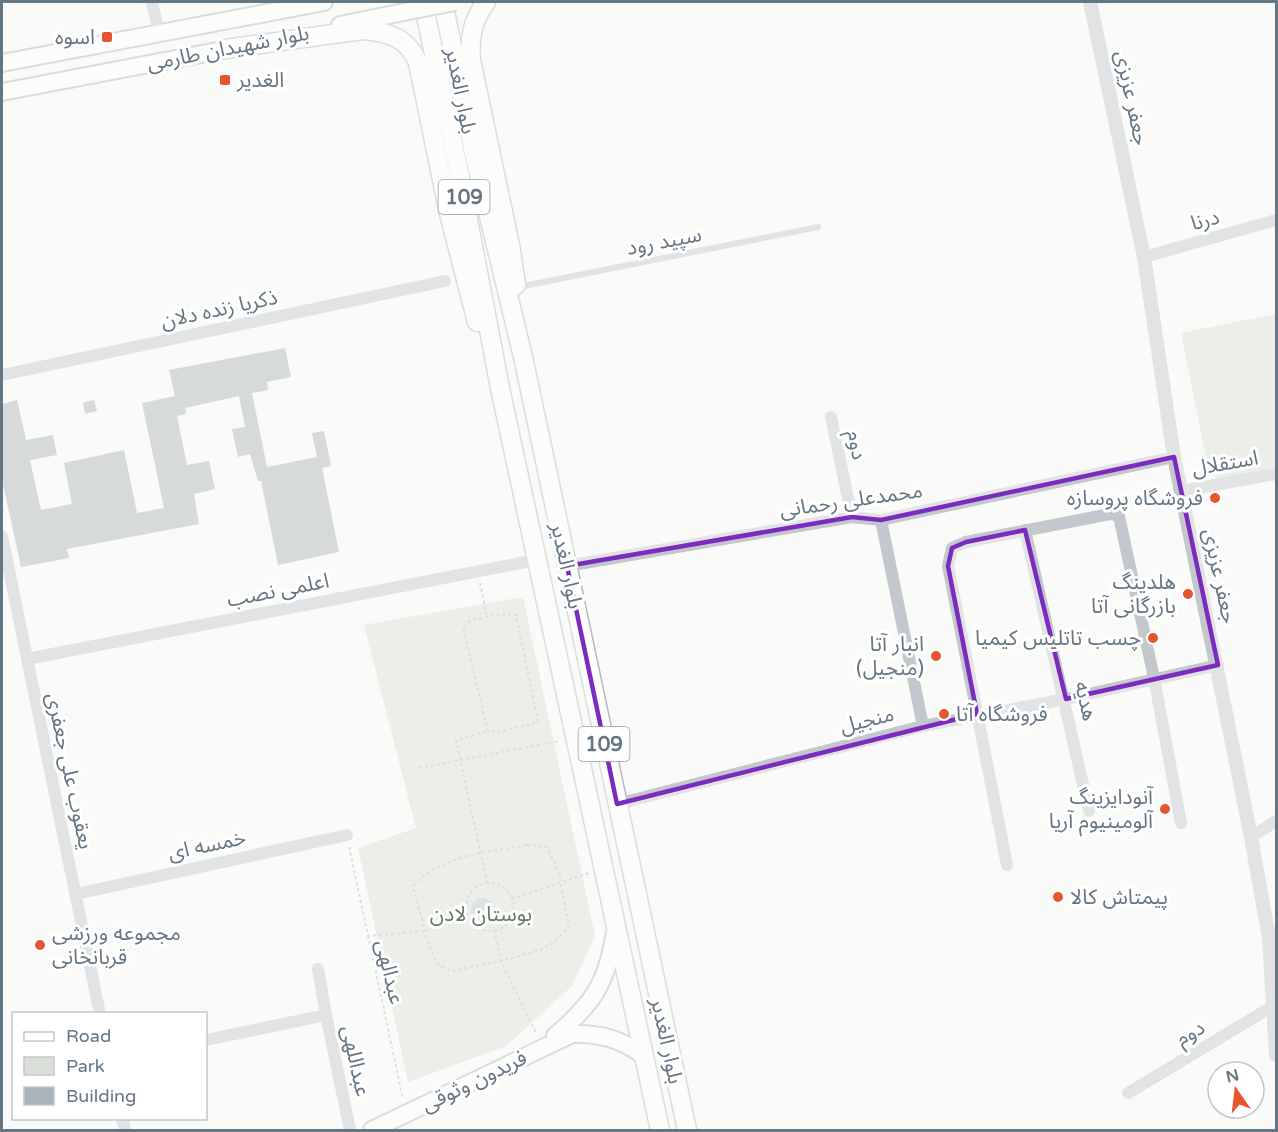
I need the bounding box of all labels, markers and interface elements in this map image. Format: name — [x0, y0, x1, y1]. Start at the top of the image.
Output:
street label: بلوار شهیدان طارمی — [145, 21, 311, 76]
place label: اسوه — [55, 25, 95, 50]
marker: اسوه — [100, 30, 114, 44]
street label: بلوار الغدیر — [440, 45, 481, 136]
street label: جعفر عزیزی — [1109, 48, 1154, 148]
place label: الغدیر — [236, 68, 284, 93]
marker: الغدیر — [218, 73, 232, 87]
road number: 109 — [438, 180, 490, 214]
street label: درنا — [1188, 205, 1222, 236]
street label: سپید رود — [624, 222, 704, 261]
street label: ذکریا زنده دلان — [158, 285, 280, 334]
street label: دوم — [838, 428, 872, 463]
street label: استقلال — [1190, 445, 1260, 482]
street label: محمدعلی رحمانی — [778, 478, 924, 523]
place label: فروشگاه پروسازه — [1067, 486, 1203, 511]
marker: فروشگاه پروسازه — [1208, 491, 1222, 505]
street label: بلوار الغدیر — [545, 520, 588, 611]
street label: جعفر عزیزی — [1197, 526, 1242, 626]
street label: اعلمی نصب — [225, 568, 331, 613]
place label: هلدینگ بازرگانی آتا — [1091, 570, 1176, 619]
marker: هلدینگ بازرگانی آتا — [1181, 587, 1195, 601]
place label: چسب تاتلیس کیمیا — [975, 626, 1141, 651]
marker: چسب تاتلیس کیمیا — [1146, 631, 1160, 645]
place label: انبار آتا (منجیل) — [856, 632, 924, 681]
marker: انبار آتا (منجیل) — [929, 649, 943, 663]
street label: هدیه — [1069, 679, 1102, 723]
street label: یعقوب علی جعفری — [41, 690, 98, 852]
street label: منجیل — [838, 702, 897, 739]
place label: فروشگاه آتا — [956, 702, 1048, 727]
marker: فروشگاه آتا — [937, 707, 951, 721]
road number: 109 — [578, 727, 630, 761]
place label: آنودایزینگ آلومینیوم آریا — [1049, 785, 1154, 837]
marker: آنودایزینگ آلومینیوم آریا — [1158, 802, 1172, 816]
street label: خمسه ای — [166, 825, 248, 866]
place label: پیمتاش کالا — [1070, 885, 1168, 910]
marker: پیمتاش کالا — [1051, 890, 1065, 904]
park label: بوستان لادن — [430, 902, 532, 927]
place label: مجموعه ورزشی قربانخانی — [52, 921, 181, 970]
street label: عبدالهی — [370, 937, 409, 1007]
marker: مجموعه ورزشی قربانخانی — [33, 938, 47, 952]
street label: بلوار الغدیر — [645, 995, 688, 1086]
legend — [12, 1012, 207, 1120]
street label: دوم — [1171, 1015, 1211, 1054]
street label: عبداللهی — [336, 1023, 375, 1099]
text: Road — [66, 1025, 111, 1047]
street label: فریدون وثوقی — [417, 1045, 531, 1118]
text: Park — [66, 1055, 105, 1077]
north arrow — [1206, 1060, 1266, 1120]
text: N — [1224, 1065, 1241, 1088]
text: Building — [66, 1085, 136, 1107]

